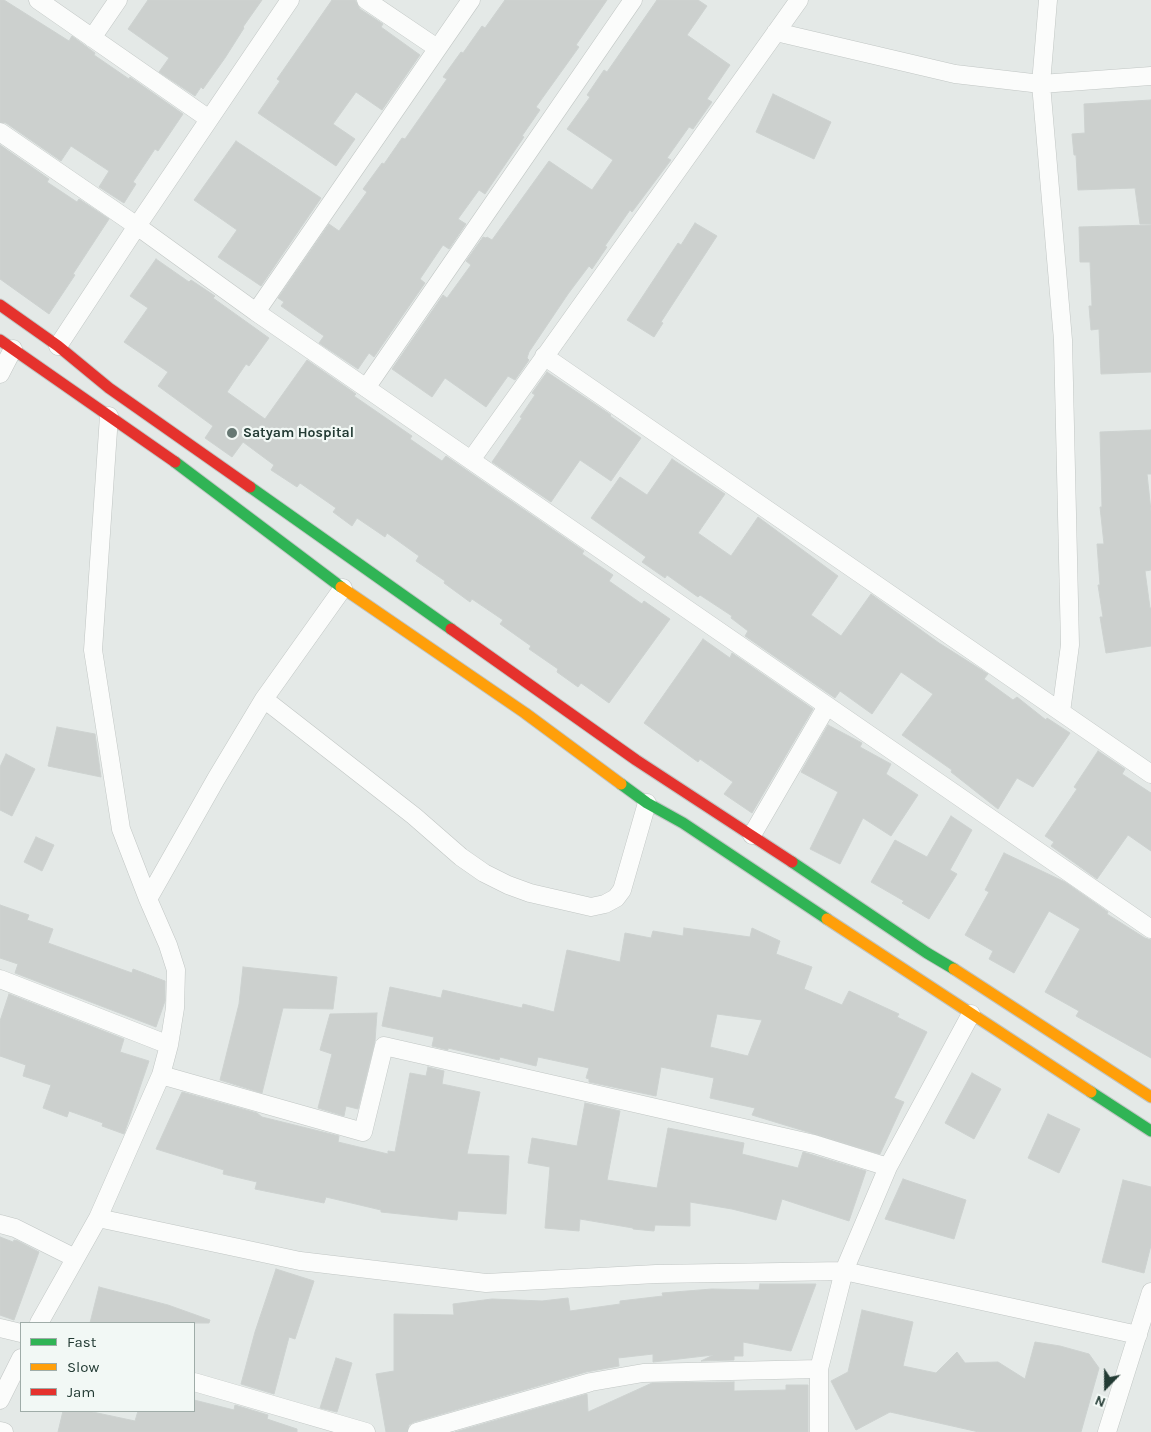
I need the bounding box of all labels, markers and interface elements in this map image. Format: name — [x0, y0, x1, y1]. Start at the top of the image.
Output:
place label: Satyam Hospital — [243, 425, 354, 441]
marker: Satyam Hospital — [225, 426, 239, 440]
legend — [20, 1322, 195, 1412]
text: Fast — [67, 1333, 96, 1351]
text: Slow — [67, 1358, 99, 1376]
north arrow — [1081, 1362, 1131, 1412]
text: Jam — [67, 1383, 95, 1401]
text: N — [1092, 1392, 1108, 1411]

